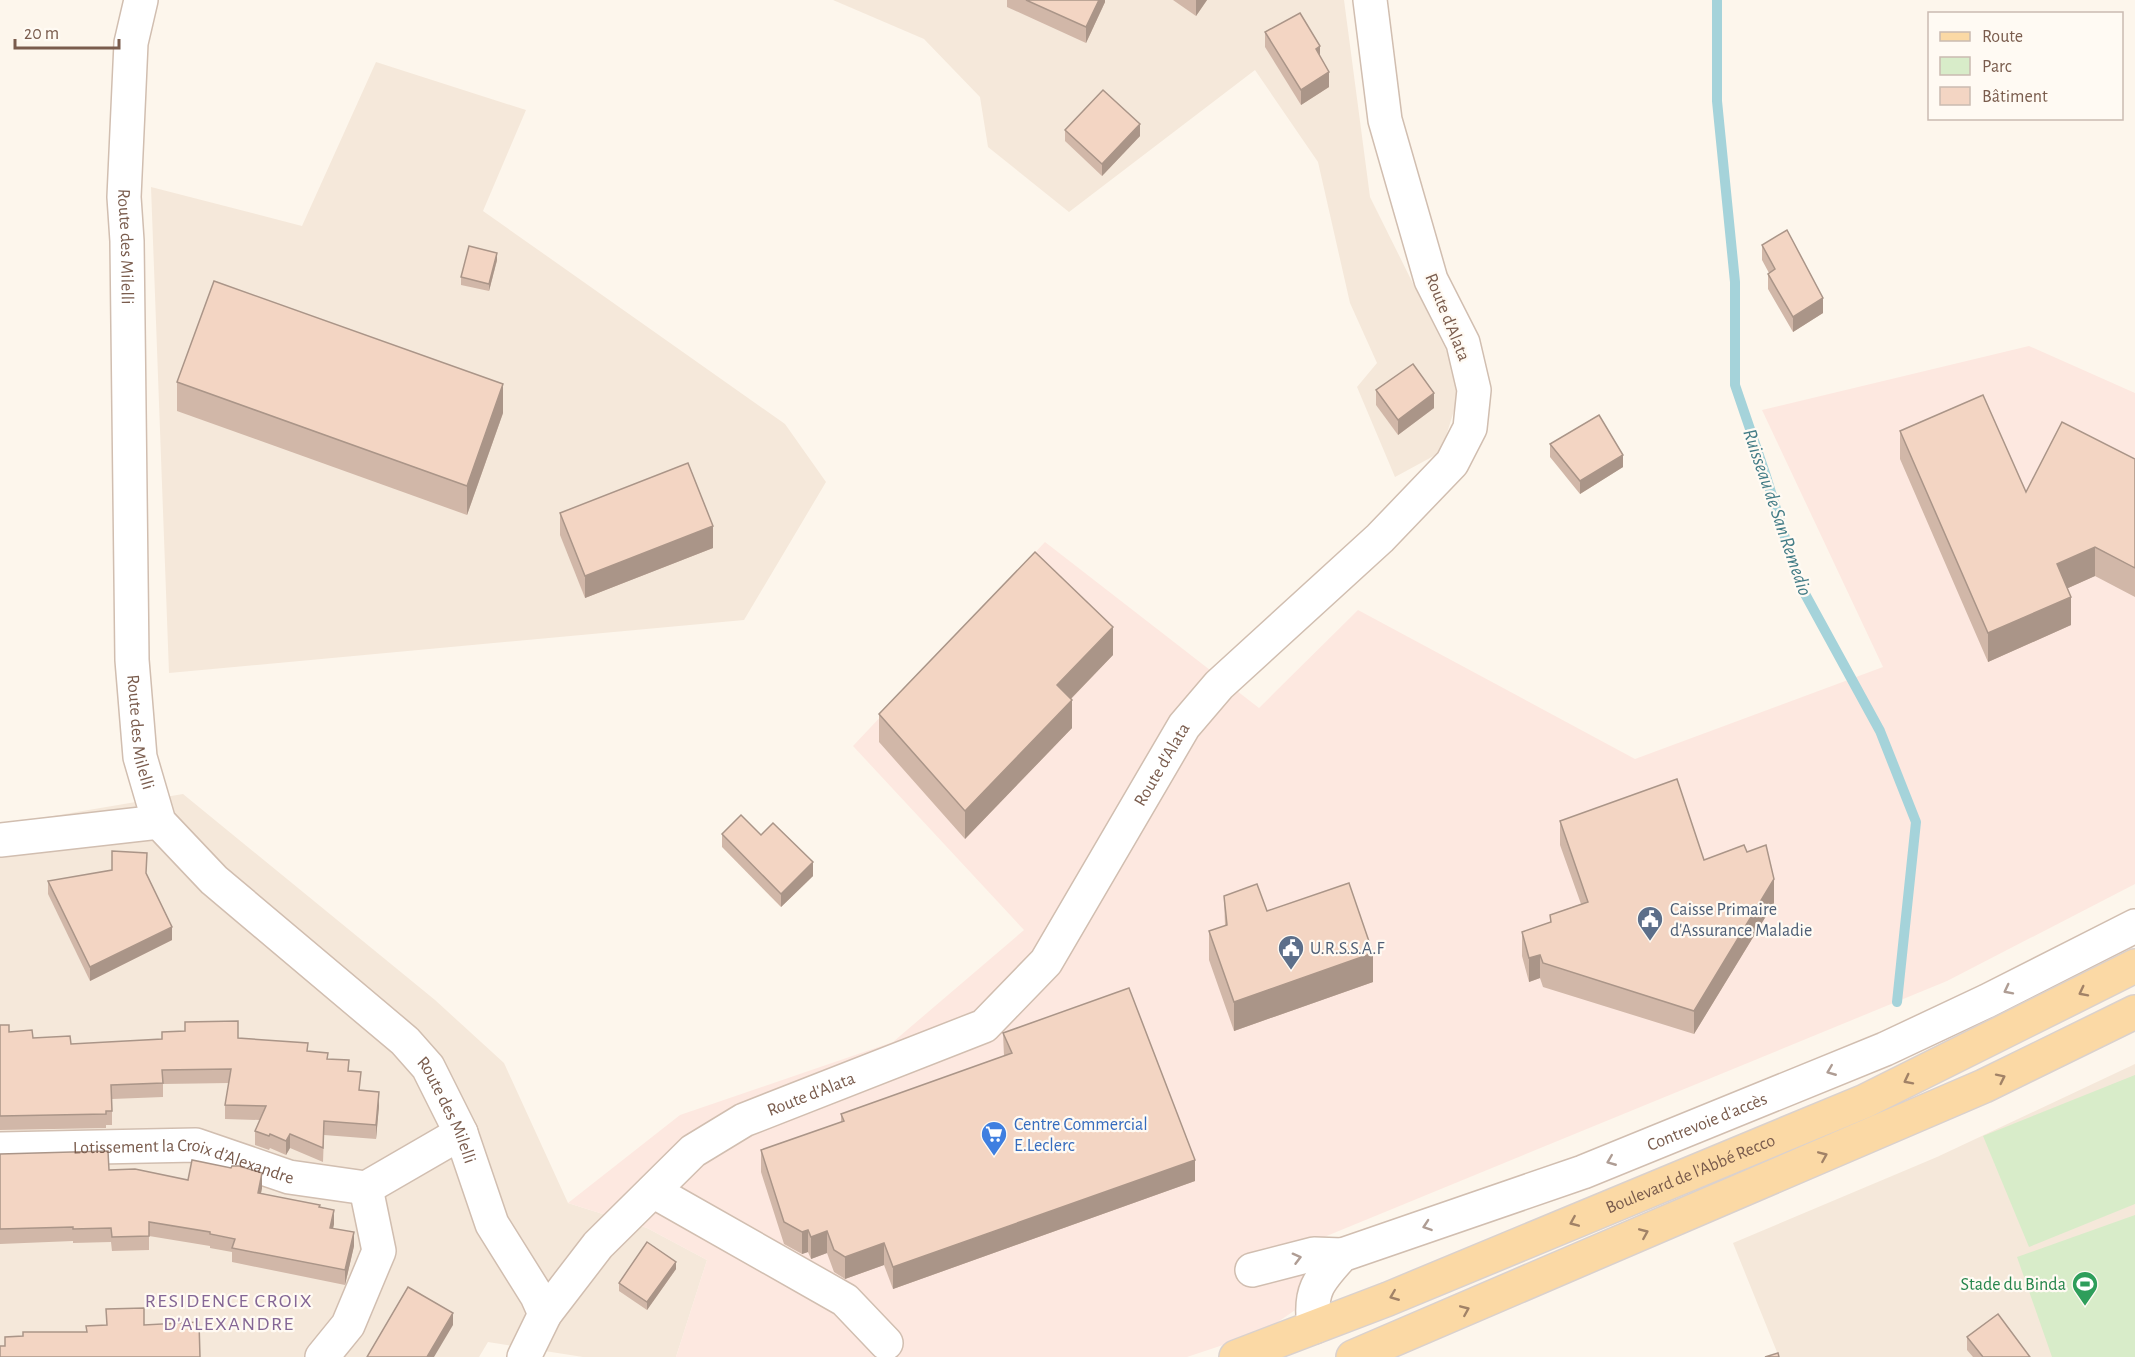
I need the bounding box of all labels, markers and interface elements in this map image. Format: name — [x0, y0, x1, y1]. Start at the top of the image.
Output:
scale bar — [15, 12, 118, 50]
legend — [1928, 12, 2123, 120]
text: 20 m — [24, 25, 59, 43]
text: Route — [1982, 28, 2023, 46]
text: Parc — [1982, 58, 2012, 76]
text: Bâtiment — [1982, 88, 2048, 106]
street label: Route des Milelli — [114, 188, 136, 305]
street label: Route d'Alata — [1421, 271, 1473, 364]
water label: Ruisseau de San Remedio — [1739, 426, 1815, 598]
street label: Route des Milelli — [123, 674, 157, 792]
street label: Route d'Alata — [1131, 720, 1194, 809]
place label: Caisse Primaire d'Assurance Maladie — [1670, 901, 1812, 940]
public building icon: Caisse Primaire d'Assurance Maladie — [1635, 904, 1665, 942]
public building icon: U.R.S.S.A.F — [1276, 933, 1306, 971]
place label: U.R.S.S.A.F — [1310, 940, 1384, 958]
one-way arrow — [2003, 983, 2014, 995]
one-way arrow — [2078, 985, 2089, 997]
street label: Route des Milelli — [413, 1053, 479, 1166]
one-way arrow — [1826, 1064, 1837, 1076]
street label: Route d'Alata — [765, 1069, 858, 1120]
one-way arrow — [1904, 1072, 1915, 1084]
one-way arrow — [1995, 1073, 2006, 1085]
street label: Contrevoie d'accès — [1645, 1090, 1770, 1155]
place label: Centre Commercial E.Leclerc — [1014, 1116, 1148, 1155]
supermarket icon: Centre Commercial E.Leclerc — [979, 1119, 1009, 1157]
street label: Boulevard de l'Abbé Recco — [1603, 1131, 1778, 1218]
street label: Lotissement la Croix d’Alexandre — [73, 1136, 295, 1188]
one-way arrow — [1816, 1151, 1827, 1163]
one-way arrow — [1606, 1154, 1617, 1166]
one-way arrow — [1570, 1215, 1581, 1227]
one-way arrow — [1423, 1219, 1433, 1231]
one-way arrow — [1637, 1228, 1648, 1240]
one-way arrow — [1291, 1253, 1301, 1266]
sports icon: Stade du Binda — [2070, 1269, 2100, 1307]
place label: Stade du Binda — [1960, 1276, 2066, 1294]
one-way arrow — [1390, 1289, 1401, 1301]
district label: RESIDENCE CROIX D'ALEXANDRE — [145, 1291, 313, 1334]
one-way arrow — [1458, 1305, 1469, 1317]

